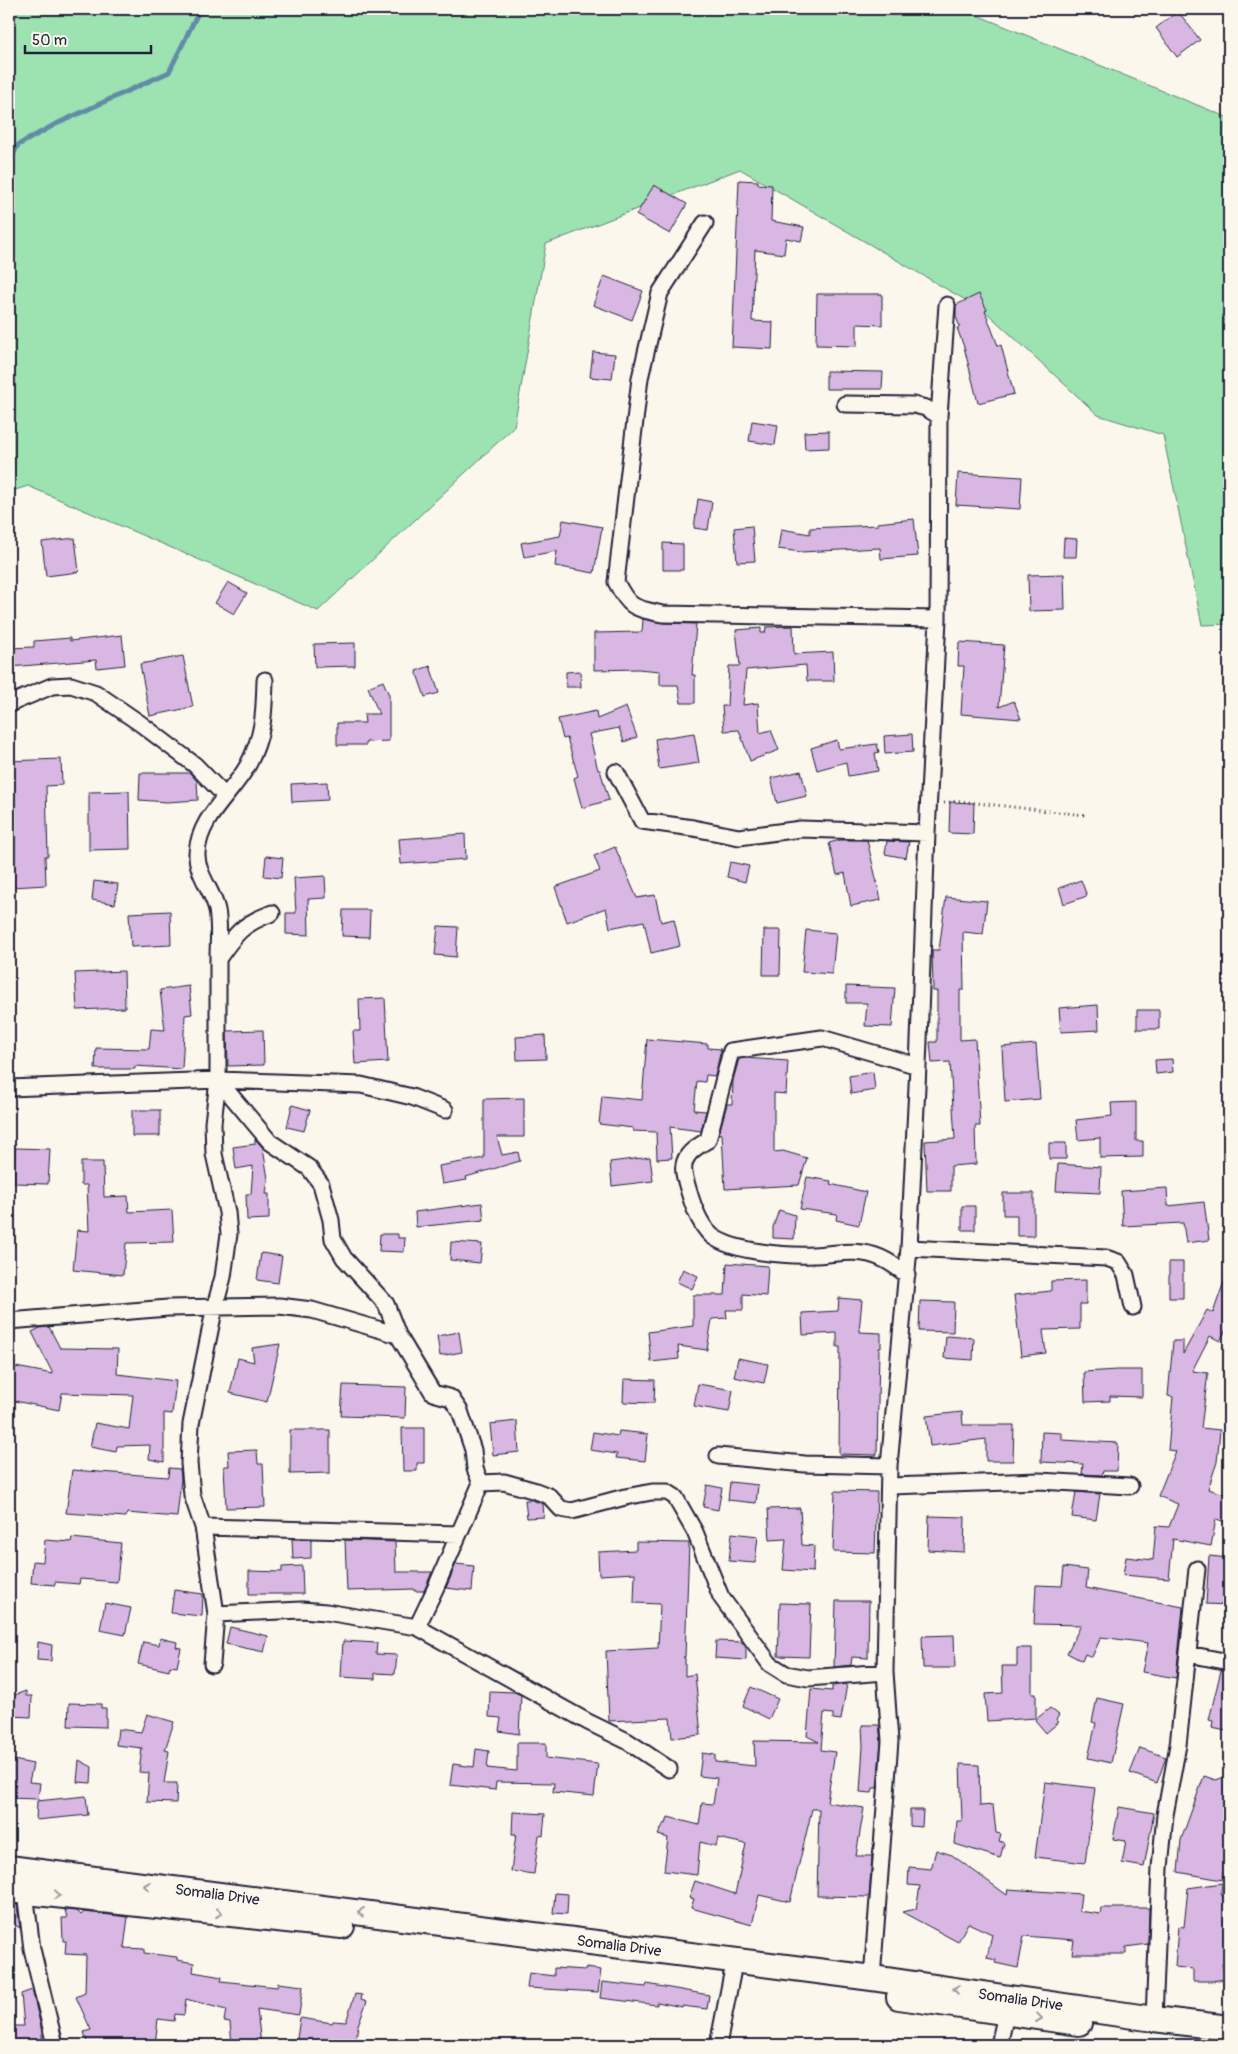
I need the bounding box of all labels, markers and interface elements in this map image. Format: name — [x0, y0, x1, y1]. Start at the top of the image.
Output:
scale bar — [25, 22, 151, 54]
text: 50 m — [32, 31, 67, 50]
street label: Somalia Drive — [174, 1880, 261, 1910]
one-way arrow — [143, 1881, 151, 1892]
one-way arrow — [53, 1889, 61, 1900]
one-way arrow — [215, 1907, 223, 1918]
one-way arrow — [356, 1907, 364, 1918]
street label: Somalia Drive — [576, 1931, 663, 1961]
one-way arrow — [951, 1984, 959, 1995]
street label: Somalia Drive — [977, 1985, 1065, 2016]
one-way arrow — [1036, 2012, 1044, 2023]

